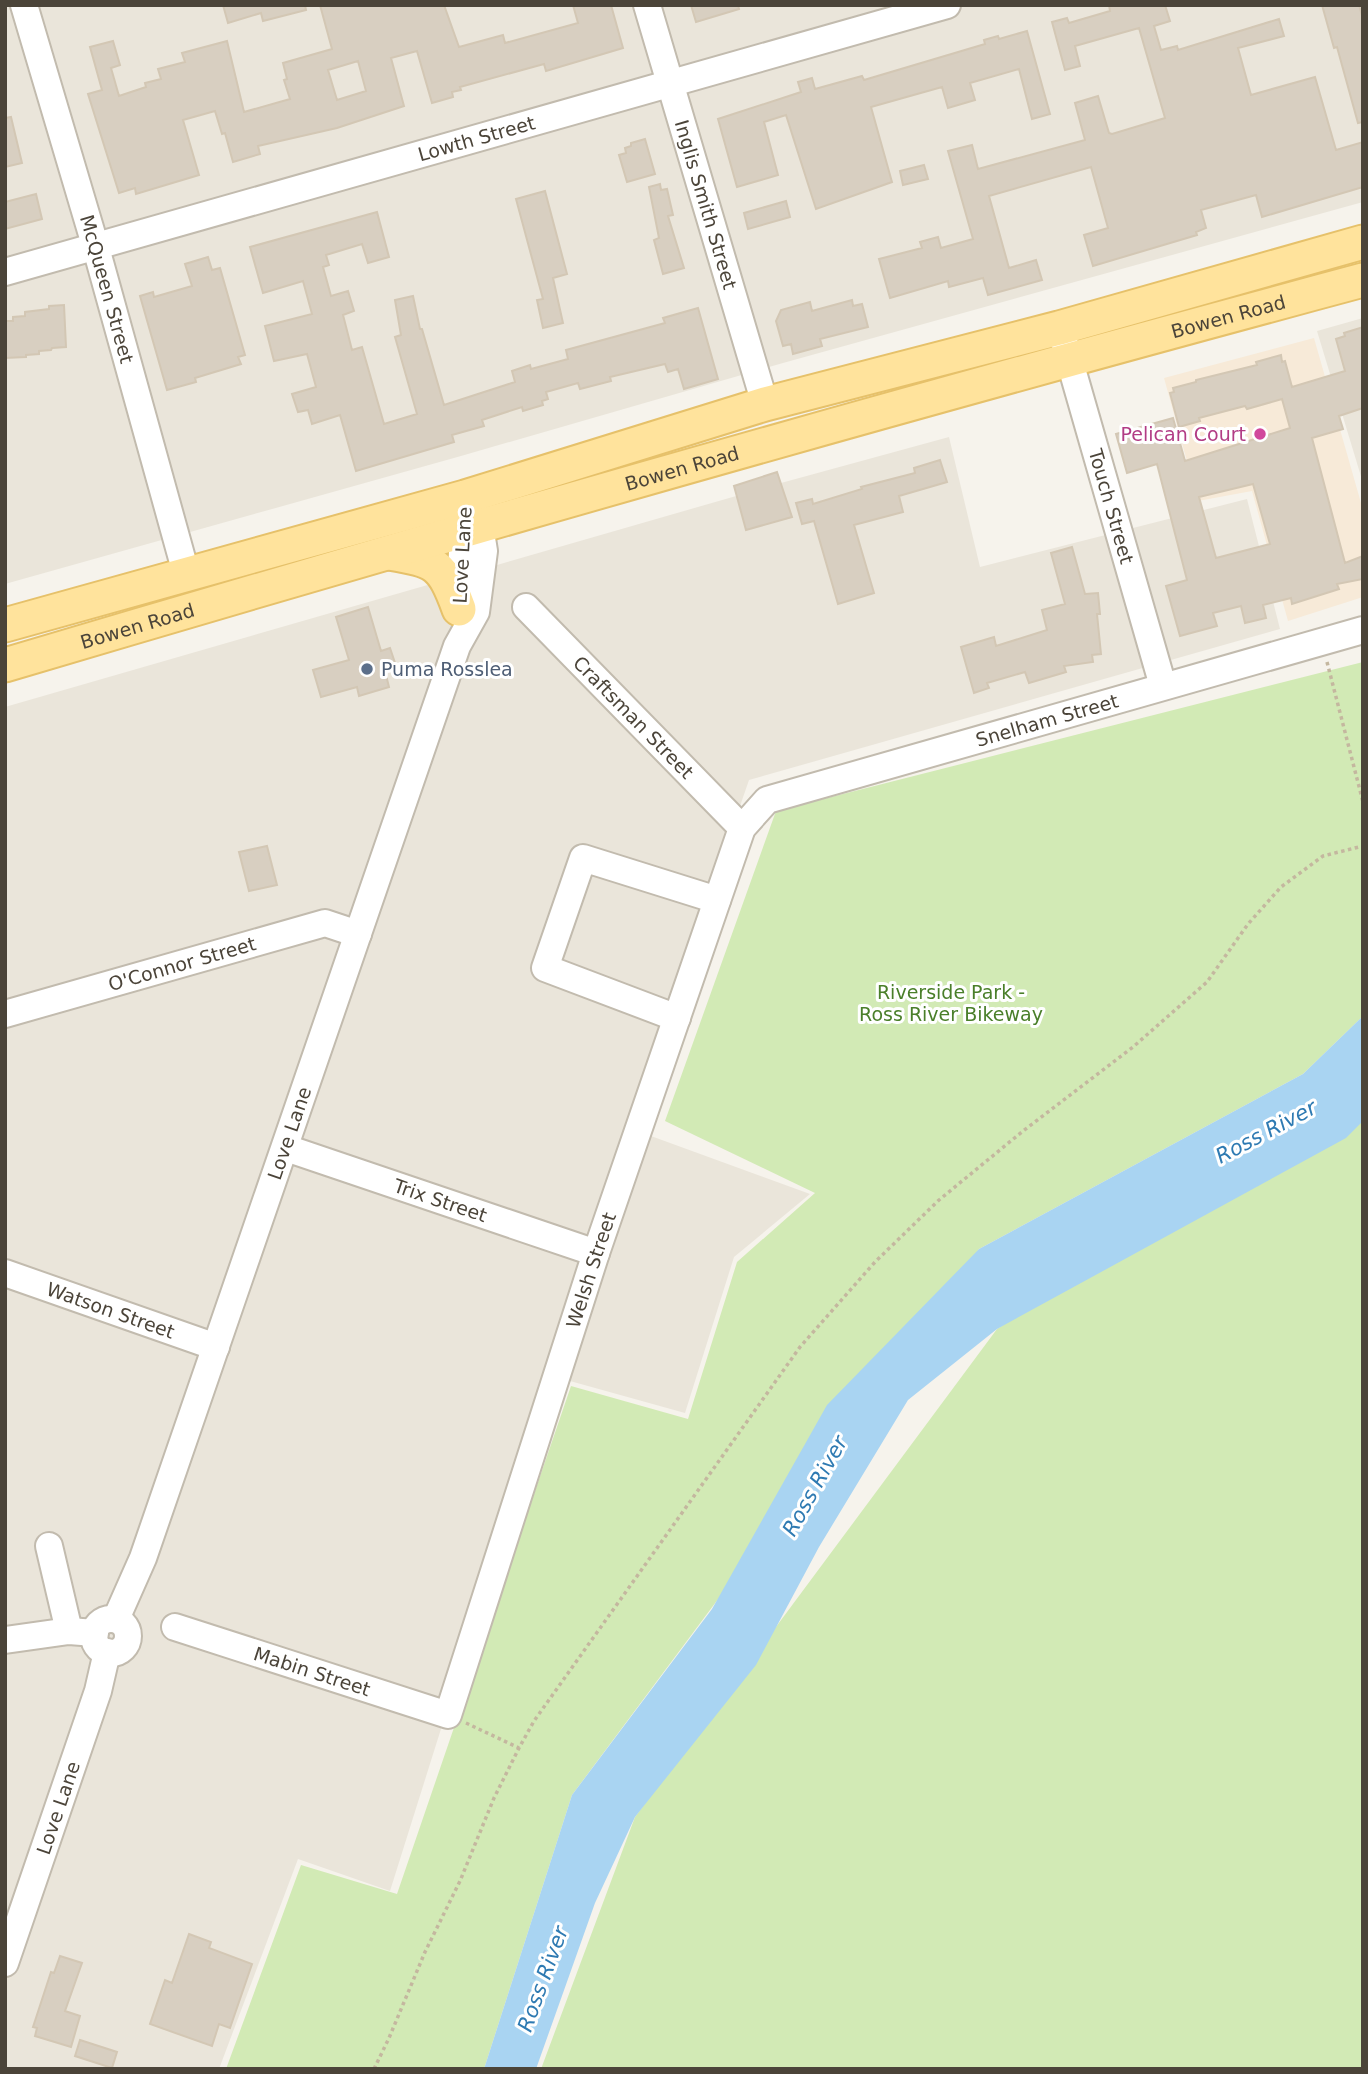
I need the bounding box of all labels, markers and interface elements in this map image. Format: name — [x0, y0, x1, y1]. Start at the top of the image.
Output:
street label: Lowth Street — [415, 111, 538, 165]
street label: Inglis Smith Street — [671, 117, 741, 292]
street label: McQueen Street — [76, 212, 138, 366]
street label: Bowen Road — [1169, 290, 1288, 342]
place label: Pelican Court — [1121, 423, 1246, 445]
marker: Pelican Court — [1252, 426, 1268, 442]
street label: Bowen Road — [622, 442, 742, 495]
street label: Touch Street — [1084, 445, 1138, 566]
street label: Love Lane — [448, 506, 476, 604]
street label: Bowen Road — [78, 599, 197, 653]
street label: Craftsman Street — [569, 651, 698, 783]
place label: Puma Rosslea — [381, 658, 513, 680]
marker: Puma Rosslea — [359, 661, 375, 677]
street label: Snelham Street — [973, 689, 1121, 751]
street label: O'Connor Street — [106, 932, 258, 995]
park label: Riverside Park - Ross River Bikeway — [859, 981, 1043, 1025]
street label: Love Lane — [263, 1084, 315, 1183]
water label: Ross River — [1212, 1095, 1322, 1169]
street label: Trix Street — [390, 1174, 490, 1226]
street label: Welsh Street — [562, 1209, 620, 1331]
street label: Watson Street — [44, 1277, 178, 1343]
water label: Ross River — [778, 1431, 853, 1540]
street label: Mabin Street — [251, 1642, 373, 1700]
street label: Love Lane — [32, 1758, 84, 1857]
water label: Ross River — [513, 1922, 574, 2035]

